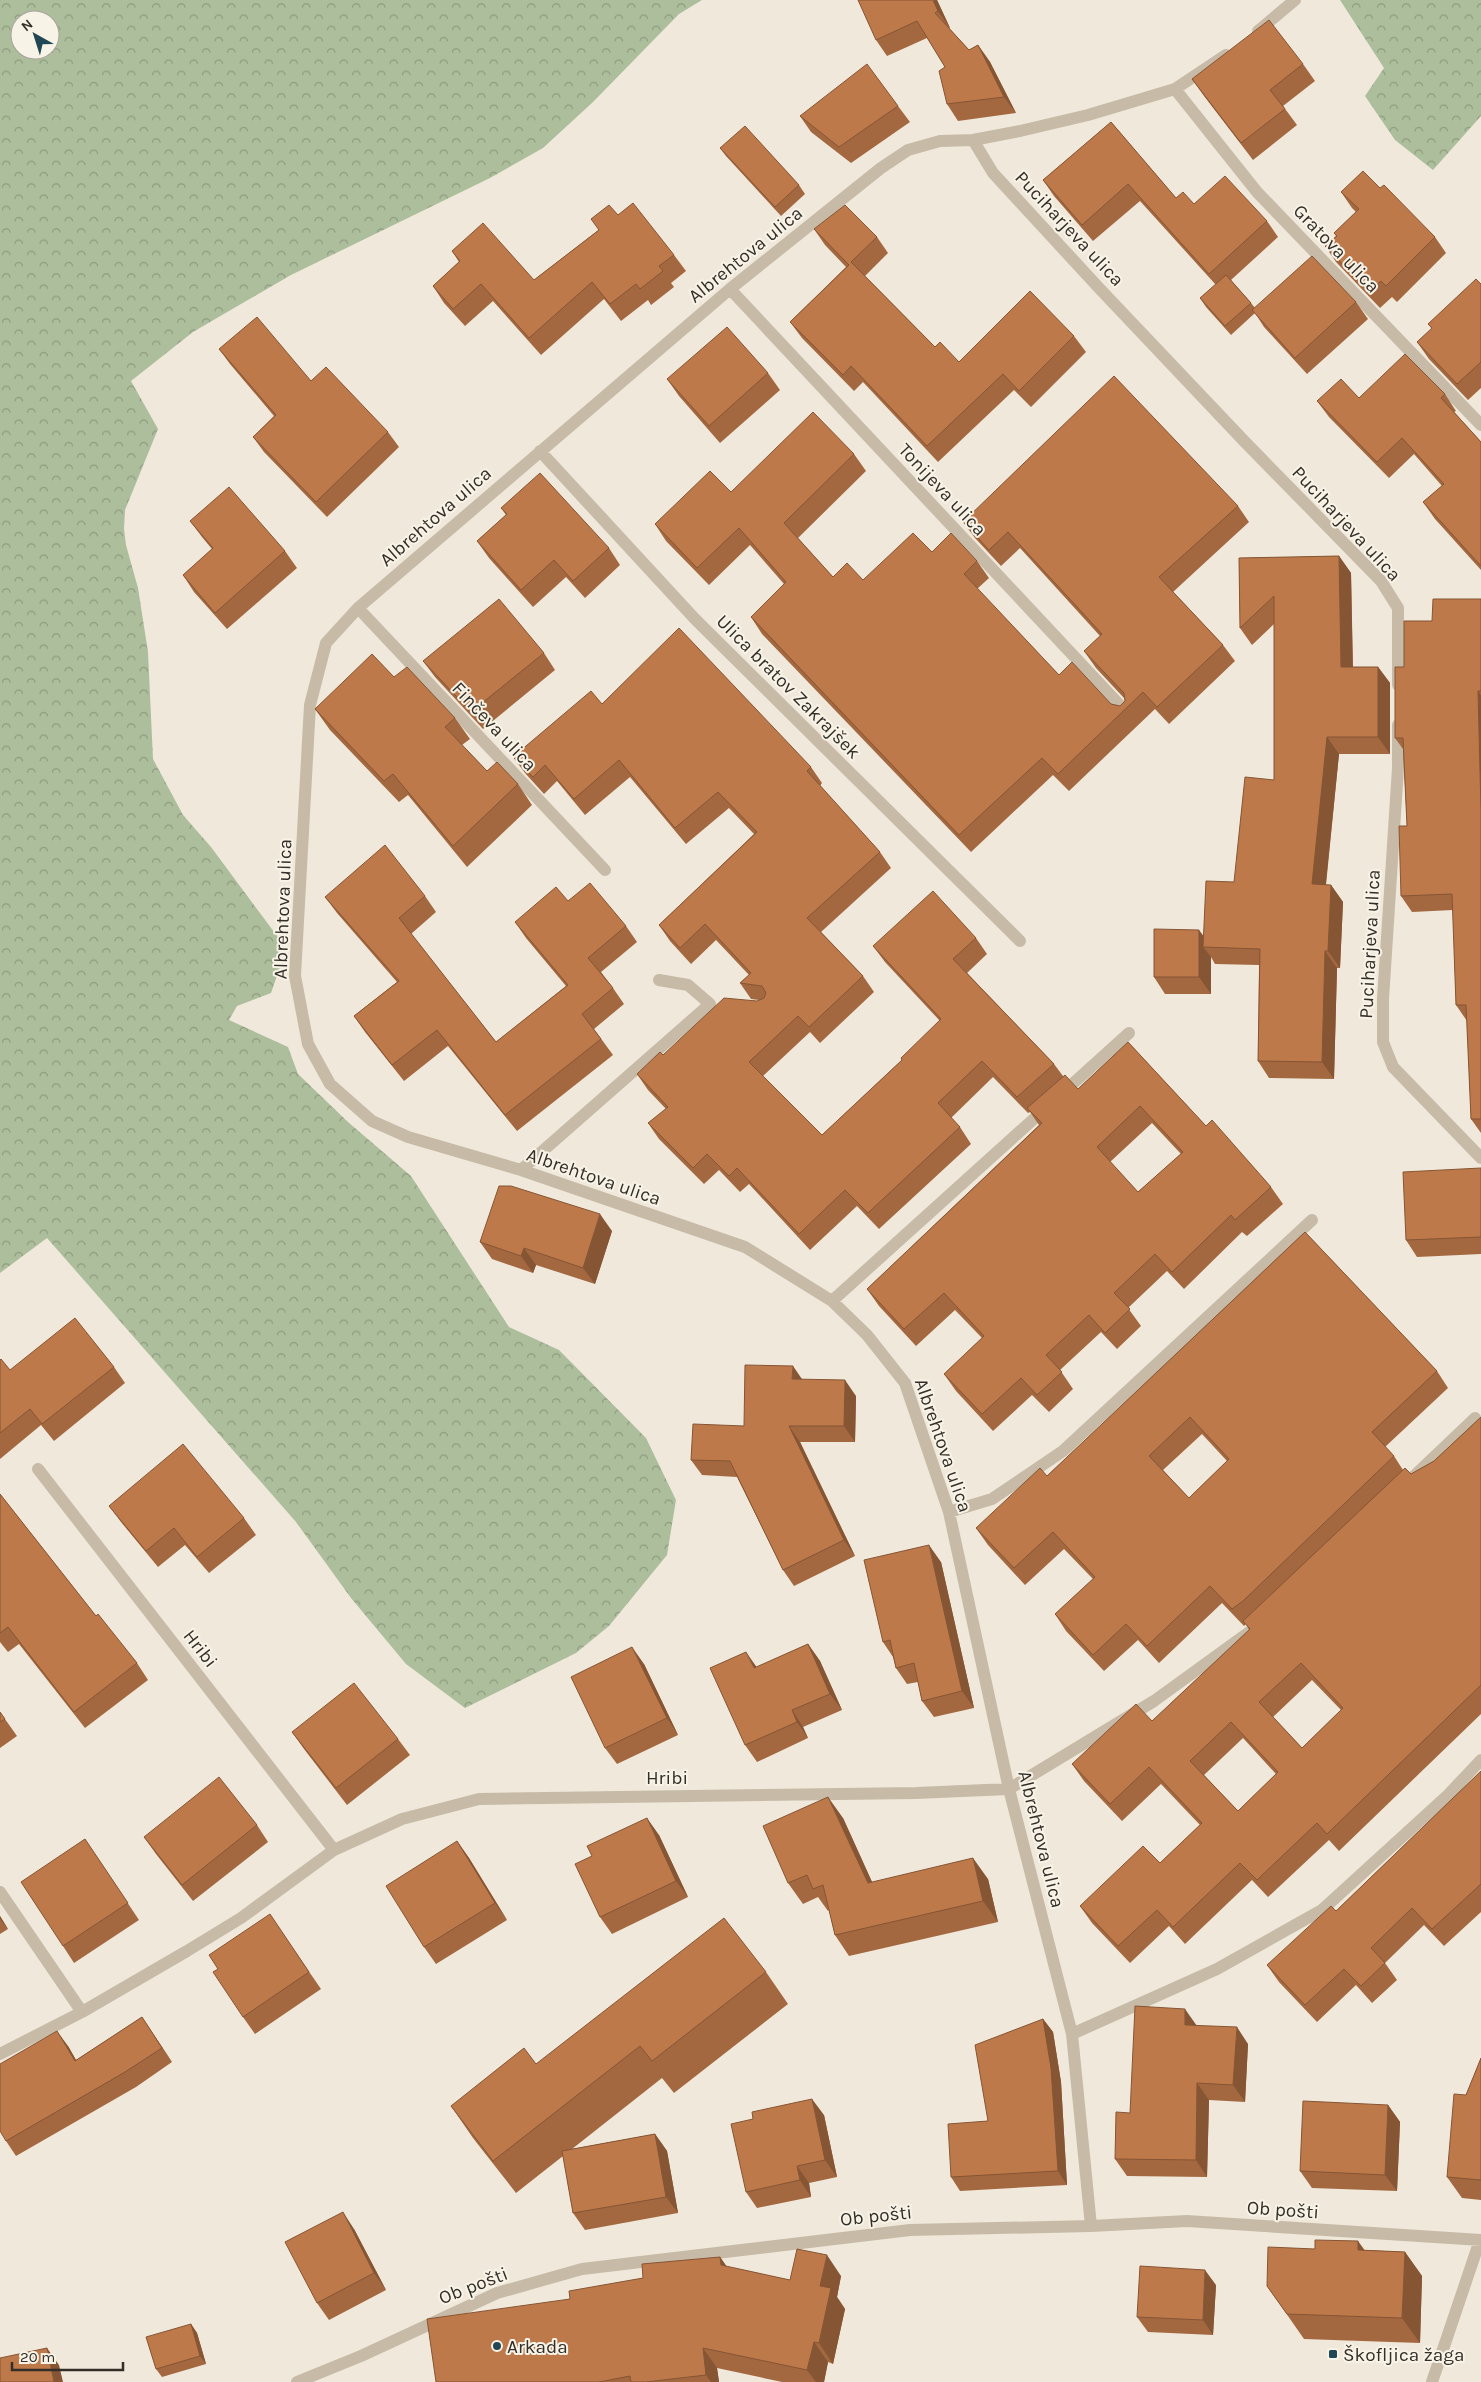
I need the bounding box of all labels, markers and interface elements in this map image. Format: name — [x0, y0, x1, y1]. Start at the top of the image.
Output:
north arrow — [10, 10, 60, 60]
text: N — [18, 16, 36, 35]
street label: Puciharjeva ulica — [1010, 167, 1128, 291]
street label: Gratova ulica — [1289, 200, 1384, 297]
street label: Albrehtova ulica — [684, 202, 807, 308]
street label: Tonijeva ulica — [894, 439, 991, 541]
street label: Albrehtova ulica — [375, 462, 496, 571]
street label: Puciharjeva ulica — [1287, 462, 1405, 586]
street label: Ulica bratov Zakrajšek — [712, 610, 865, 763]
street label: Finčeva ulica — [447, 678, 541, 776]
street label: Albrehtova ulica — [270, 838, 296, 980]
street label: Puciharjeva ulica — [1355, 869, 1385, 1019]
street label: Albrehtova ulica — [524, 1144, 664, 1210]
street label: Albrehtova ulica — [910, 1375, 976, 1515]
street label: Hribi — [179, 1625, 222, 1672]
street label: Hribi — [646, 1767, 688, 1789]
street label: Albrehtova ulica — [1013, 1768, 1069, 1910]
street label: Ob pošti — [1246, 2197, 1320, 2223]
street label: Ob pošti — [839, 2201, 913, 2231]
street label: Ob pošti — [436, 2263, 511, 2309]
place label: Arkada — [507, 2336, 568, 2358]
scale bar — [12, 2340, 124, 2372]
marker: Arkada — [491, 2340, 503, 2352]
place label: Škofljica žaga — [1343, 2344, 1464, 2366]
text: 20 m — [20, 2348, 55, 2366]
marker: Škofljica žaga — [1327, 2348, 1339, 2360]

